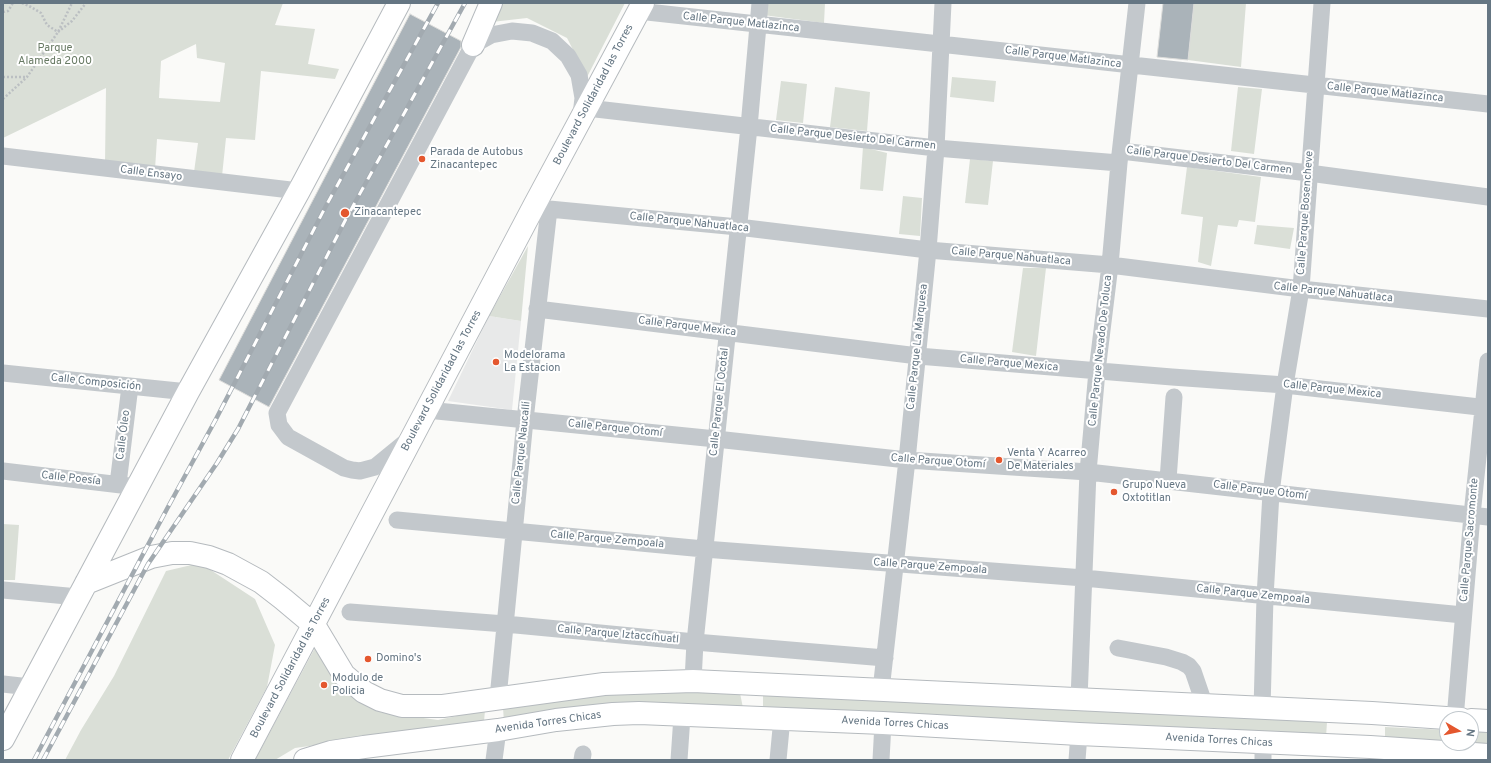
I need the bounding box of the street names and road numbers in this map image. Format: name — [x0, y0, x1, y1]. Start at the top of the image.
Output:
street label: Calle Parque Matlazinca — [682, 10, 800, 36]
street label: Boulevard Solidaridad las Torres — [551, 22, 637, 168]
street label: Calle Parque Matlazinca — [1004, 44, 1122, 72]
street label: Calle Parque Matlazinca — [1326, 80, 1444, 106]
street label: Calle Parque Desierto Del Carmen — [769, 123, 937, 153]
street label: Calle Parque Desierto Del Carmen — [1125, 144, 1293, 178]
street label: Calle Parque Bosencheve — [1295, 150, 1317, 276]
street label: Calle Ensayo — [119, 164, 183, 184]
street label: Calle Parque Nahuatlaca — [629, 210, 749, 236]
street label: Calle Parque Nahuatlaca — [951, 245, 1071, 269]
street label: Calle Parque Nevado De Toluca — [1086, 275, 1116, 427]
street label: Calle Parque Nahuatlaca — [1273, 280, 1393, 306]
street label: Calle Parque La Marquesa — [905, 283, 931, 411]
street label: Boulevard Solidaridad las Torres — [399, 308, 485, 454]
street label: Calle Parque Mexica — [637, 314, 737, 340]
street label: Calle Parque El Ocotal — [708, 347, 732, 457]
street label: Calle Parque Mexica — [959, 353, 1059, 375]
street label: Calle Composición — [50, 372, 142, 394]
street label: Calle Parque Mexica — [1282, 378, 1382, 402]
street label: Calle Parque Naucalli — [510, 401, 534, 505]
street label: Calle Óleo — [114, 409, 134, 461]
street label: Calle Parque Otomí — [567, 417, 663, 441]
street label: Calle Parque Otomí — [890, 452, 986, 472]
street label: Calle Poesía — [40, 469, 102, 489]
street label: Calle Parque Sacromonte — [1458, 477, 1482, 603]
street label: Calle Parque Otomí — [1212, 479, 1308, 503]
street label: Calle Parque Zempoala — [550, 528, 664, 552]
street label: Calle Parque Zempoala — [873, 556, 987, 578]
street label: Calle Parque Zempoala — [1196, 582, 1310, 608]
street label: Boulevard Solidaridad las Torres — [248, 595, 334, 741]
street label: Calle Parque Iztaccíhuatl — [557, 623, 679, 647]
street label: Avenida Torres Chicas — [494, 709, 602, 737]
street label: Avenida Torres Chicas — [841, 715, 949, 733]
street label: Avenida Torres Chicas — [1165, 732, 1273, 750]

